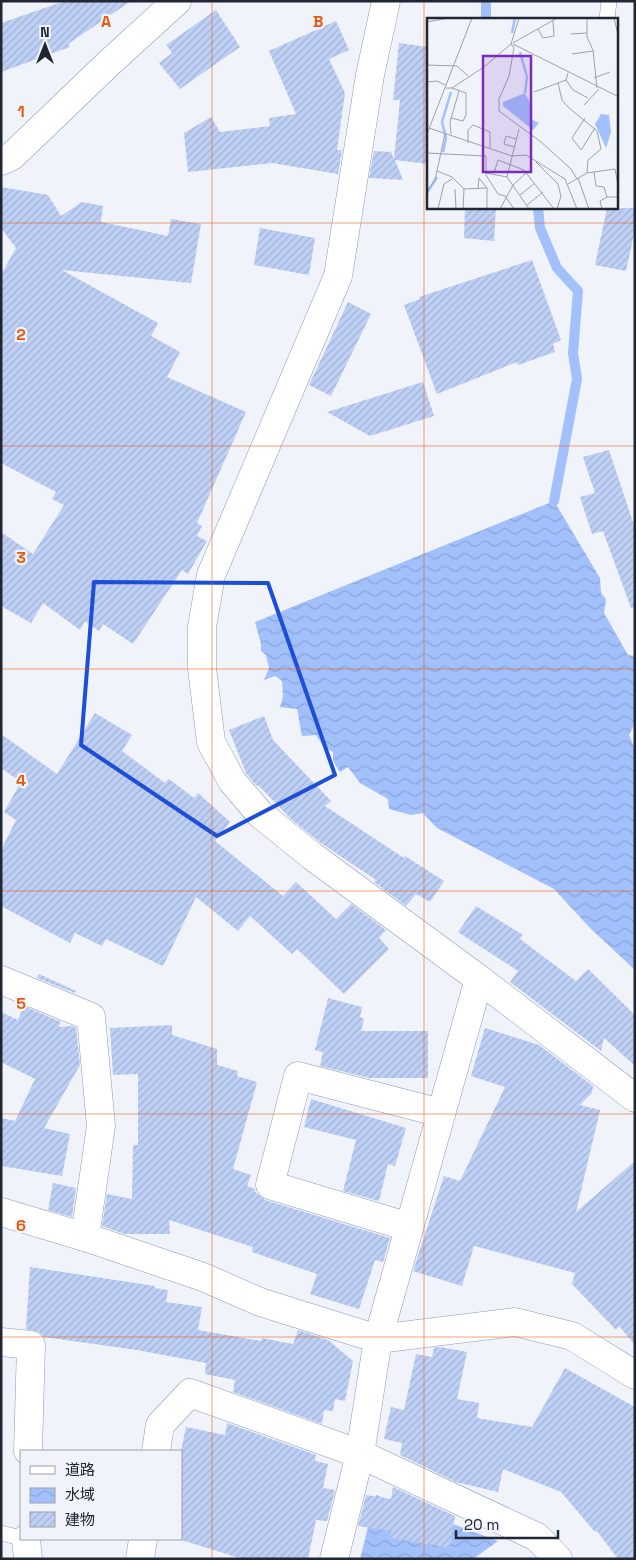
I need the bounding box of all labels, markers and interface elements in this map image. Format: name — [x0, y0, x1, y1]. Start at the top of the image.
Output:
text: A — [101, 11, 111, 32]
text: B — [313, 11, 323, 32]
inset map — [427, 18, 618, 209]
north arrow — [20, 20, 70, 70]
text: N — [40, 23, 50, 41]
text: 1 — [17, 101, 25, 122]
text: 2 — [16, 324, 26, 345]
text: 3 — [16, 547, 26, 568]
text: 4 — [16, 770, 26, 791]
text: 5 — [16, 993, 26, 1014]
text: 6 — [16, 1215, 26, 1236]
legend — [20, 1450, 182, 1540]
text: 道路 — [65, 1460, 95, 1479]
text: 水域 — [65, 1485, 95, 1504]
scale bar — [456, 1508, 558, 1540]
text: 建物 — [65, 1510, 95, 1529]
text: 20 m — [464, 1515, 499, 1534]

